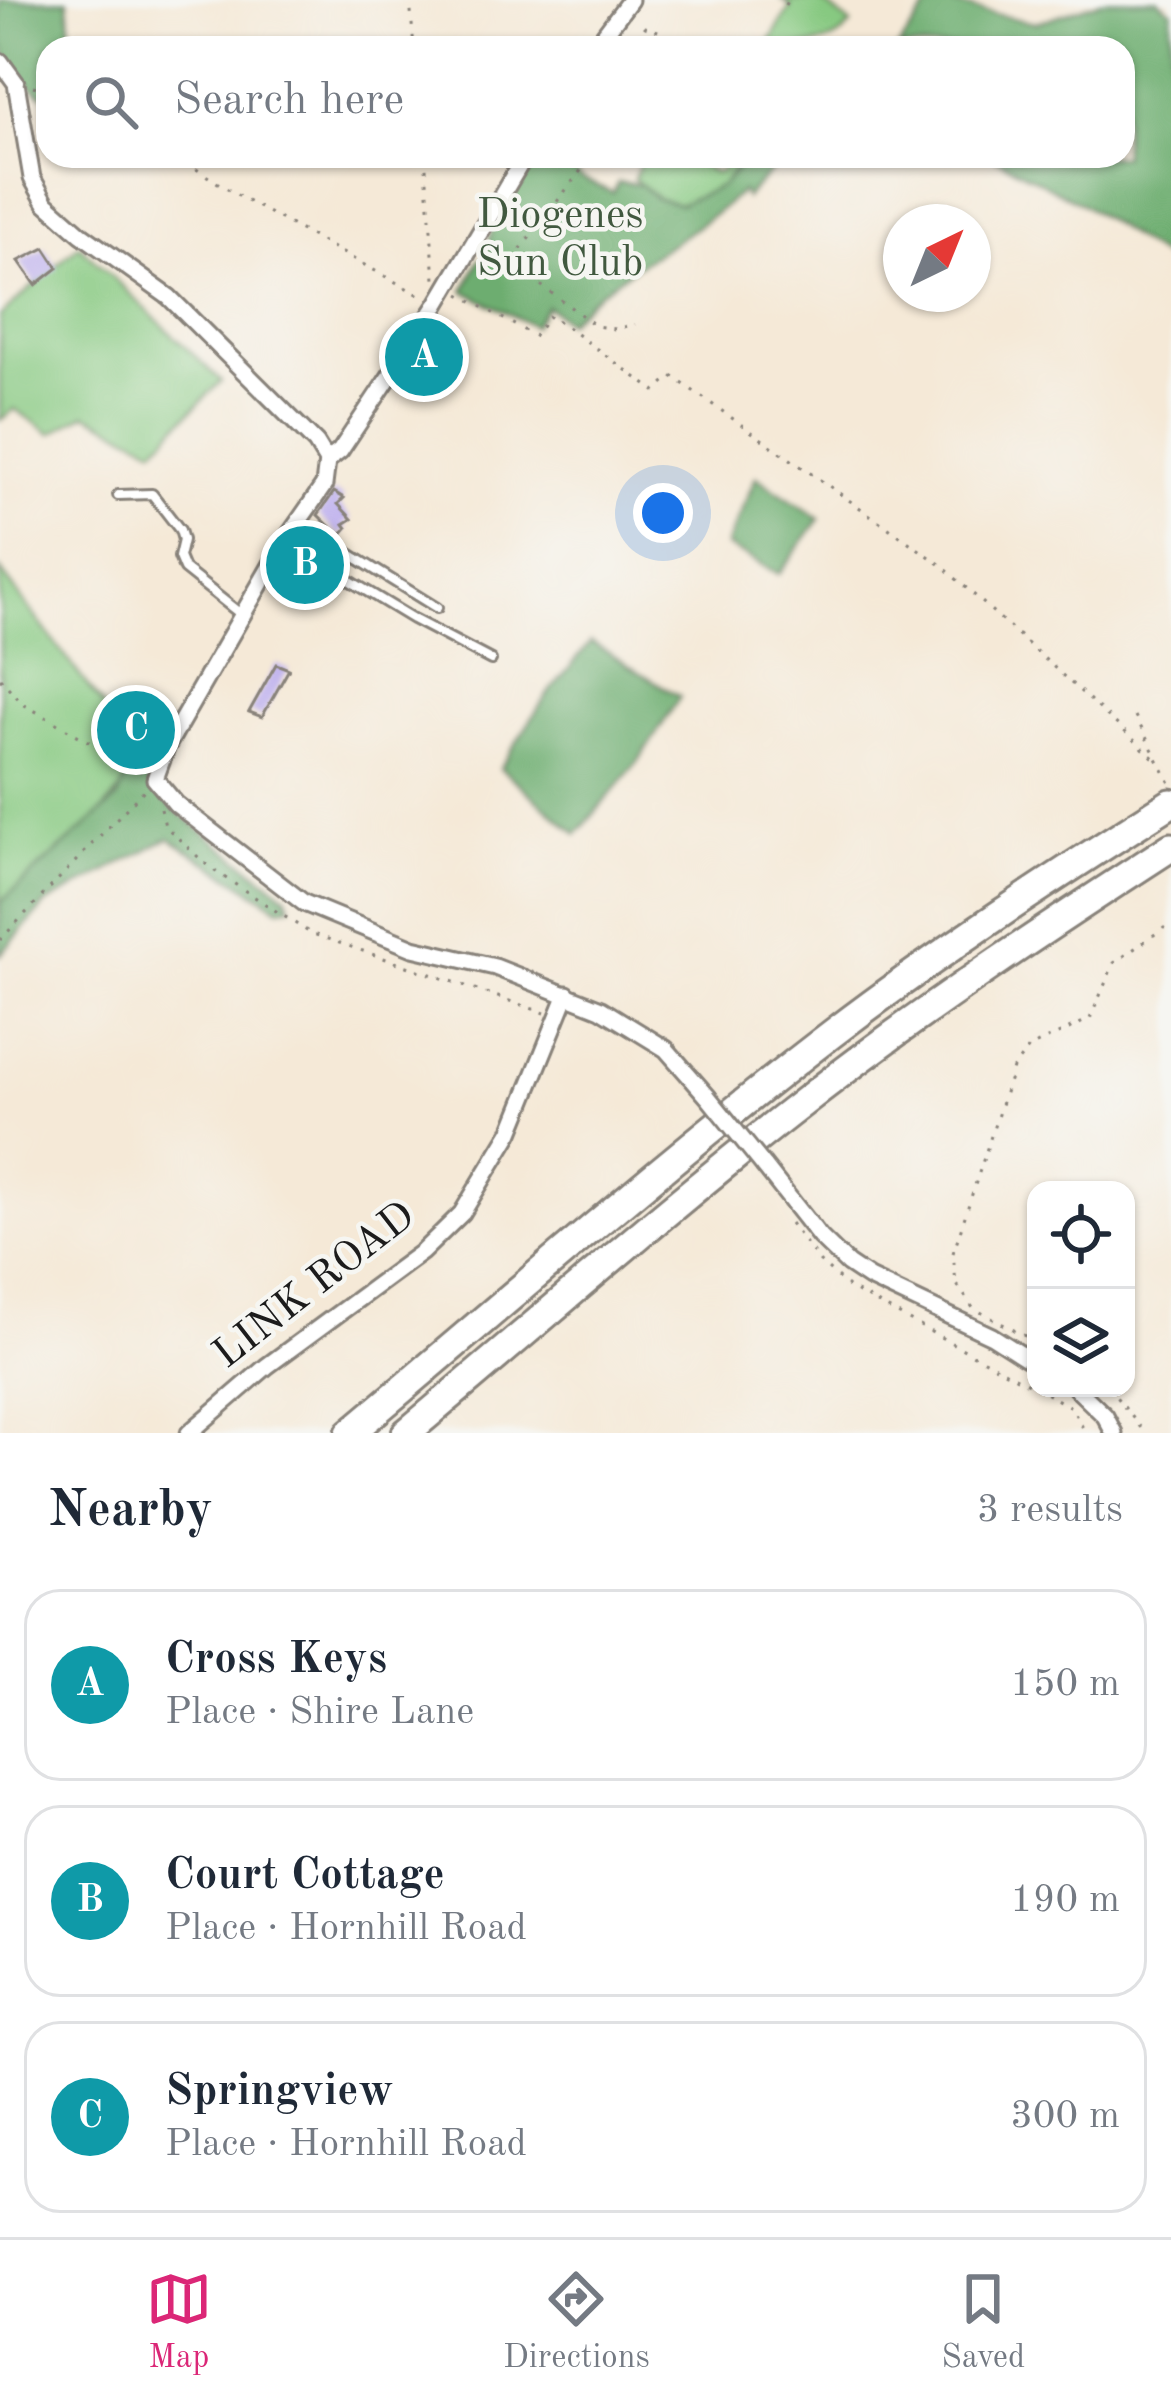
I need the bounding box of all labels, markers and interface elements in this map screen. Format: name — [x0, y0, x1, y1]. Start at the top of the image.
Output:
search box — [36, 36, 1135, 168]
icon: search — [78, 69, 144, 135]
text: Search here — [174, 79, 404, 124]
park label: Diogenes Sun Club — [476, 195, 644, 285]
north arrow — [883, 204, 991, 312]
pin: A — [385, 312, 463, 402]
your location — [633, 483, 693, 543]
pin: B — [266, 520, 344, 610]
pin: C — [97, 685, 175, 775]
map controls — [1027, 1181, 1135, 1397]
button: locate — [1027, 1181, 1135, 1289]
street label: LINK ROAD — [207, 1195, 423, 1377]
button: layers — [1027, 1289, 1135, 1397]
text: Nearby — [48, 1486, 213, 1537]
text: 3 results — [977, 1491, 1123, 1530]
text: Cross Keys — [165, 1638, 387, 1683]
text: A — [75, 1665, 105, 1704]
text: 150 m — [1010, 1665, 1120, 1704]
text: Place · Shire Lane — [165, 1693, 474, 1732]
text: Court Cottage — [165, 1854, 445, 1899]
text: B — [76, 1881, 104, 1920]
text: 190 m — [1010, 1881, 1120, 1920]
text: Place · Hornhill Road — [165, 1909, 527, 1948]
text: Springview — [165, 2070, 394, 2115]
text: C — [77, 2097, 103, 2136]
text: 300 m — [1010, 2097, 1120, 2136]
text: Place · Hornhill Road — [165, 2125, 527, 2164]
tab: Map — [146, 2266, 212, 2379]
tab: Directions — [503, 2266, 650, 2379]
tab: Saved — [941, 2266, 1025, 2379]

